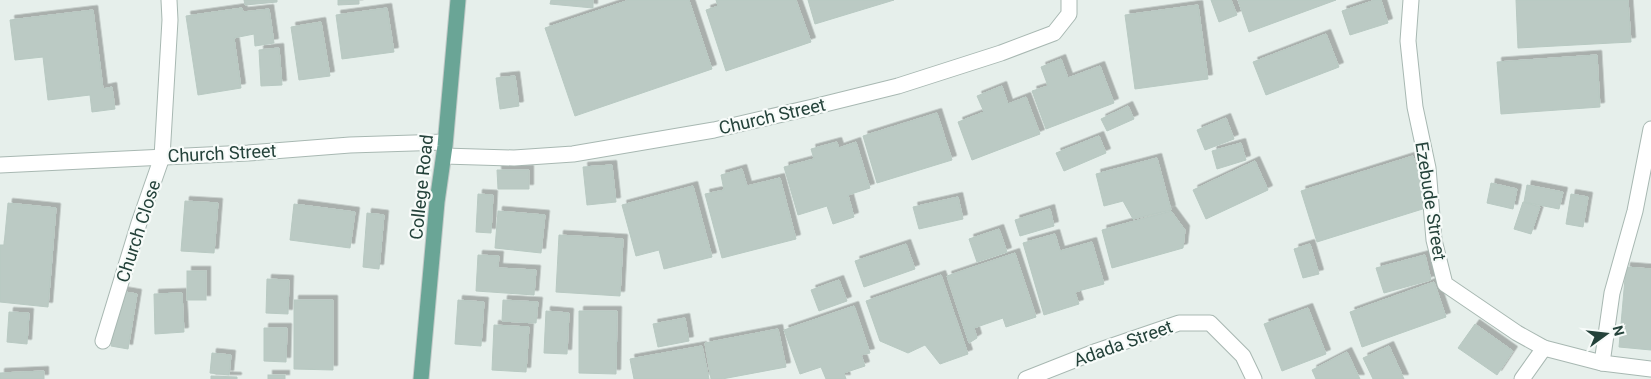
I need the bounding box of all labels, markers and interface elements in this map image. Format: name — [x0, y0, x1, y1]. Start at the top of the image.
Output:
street label: Church Street — [717, 94, 827, 138]
street label: College Road — [405, 133, 437, 241]
street label: Church Street — [167, 140, 277, 166]
street label: Ezebude Street — [1411, 140, 1451, 262]
street label: Church Close — [112, 177, 164, 285]
north arrow — [1581, 309, 1631, 359]
street label: Adada Street — [1071, 315, 1175, 371]
text: N — [1610, 324, 1628, 337]

